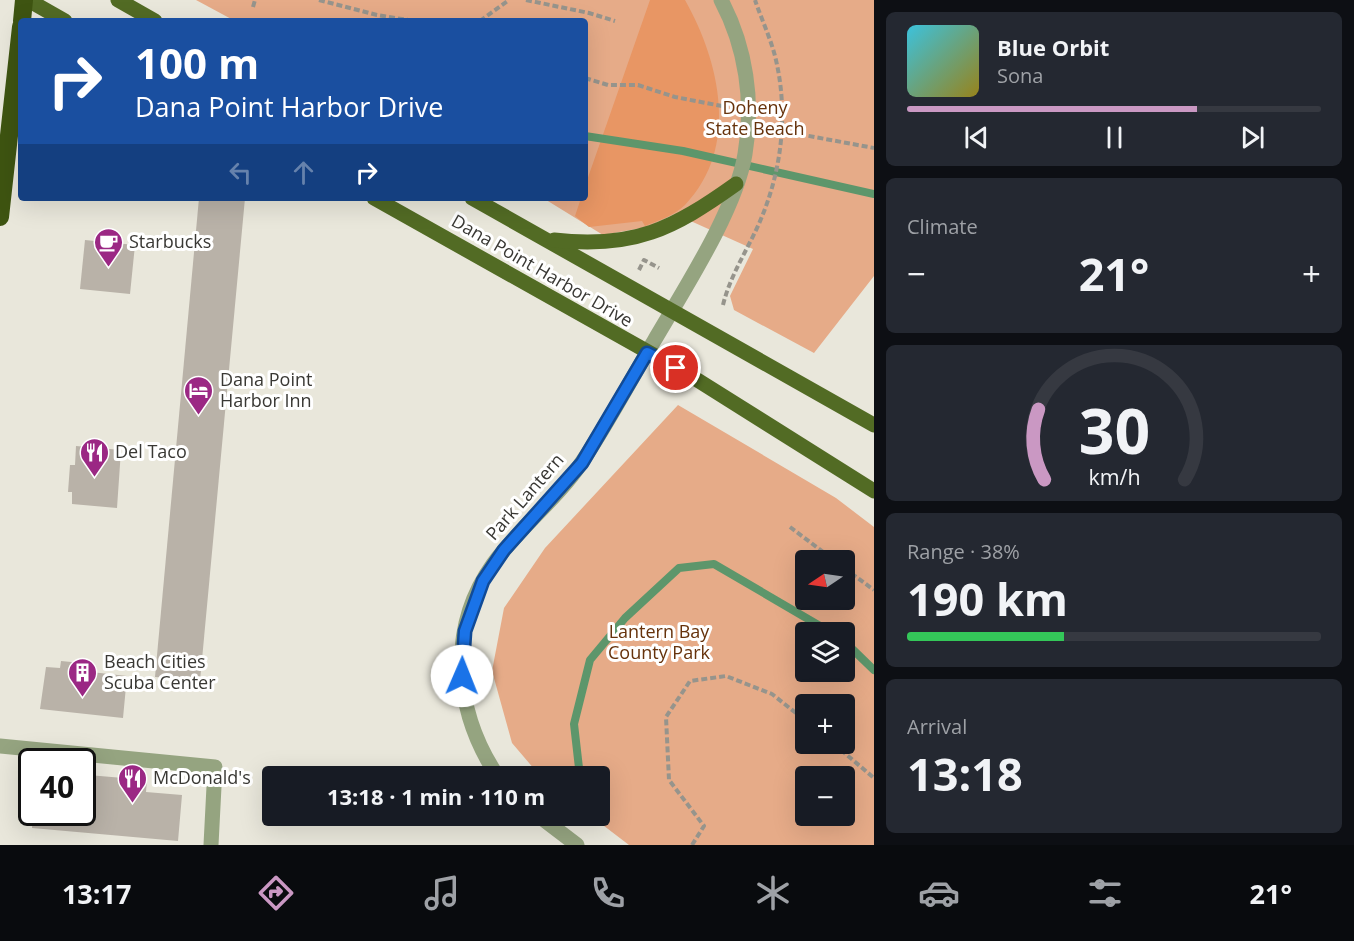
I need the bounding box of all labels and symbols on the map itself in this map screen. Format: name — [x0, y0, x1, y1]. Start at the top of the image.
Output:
park label: Doheny State Beach — [706, 95, 804, 140]
street label: Dana Point Harbor Drive — [447, 208, 638, 332]
cafe icon: Starbucks — [92, 226, 124, 268]
place label: Starbucks — [129, 229, 211, 253]
pin — [650, 342, 701, 393]
place label: Dana Point Harbor Inn — [220, 367, 312, 412]
hotel icon: Dana Point Harbor Inn — [183, 374, 215, 416]
restaurant icon: Del Taco — [78, 436, 110, 478]
place label: Del Taco — [115, 439, 187, 463]
street label: Park Lantern — [480, 448, 569, 545]
north arrow — [795, 550, 855, 610]
park label: Lantern Bay County Park — [608, 619, 711, 664]
position arrow — [430, 644, 494, 708]
place label: Beach Cities Scuba Center — [104, 649, 216, 694]
building icon: Beach Cities Scuba Center — [67, 656, 99, 698]
speed limit sign: 40 — [18, 748, 96, 826]
restaurant icon: McDonald's — [116, 762, 148, 804]
place label: McDonald's — [153, 765, 251, 789]

